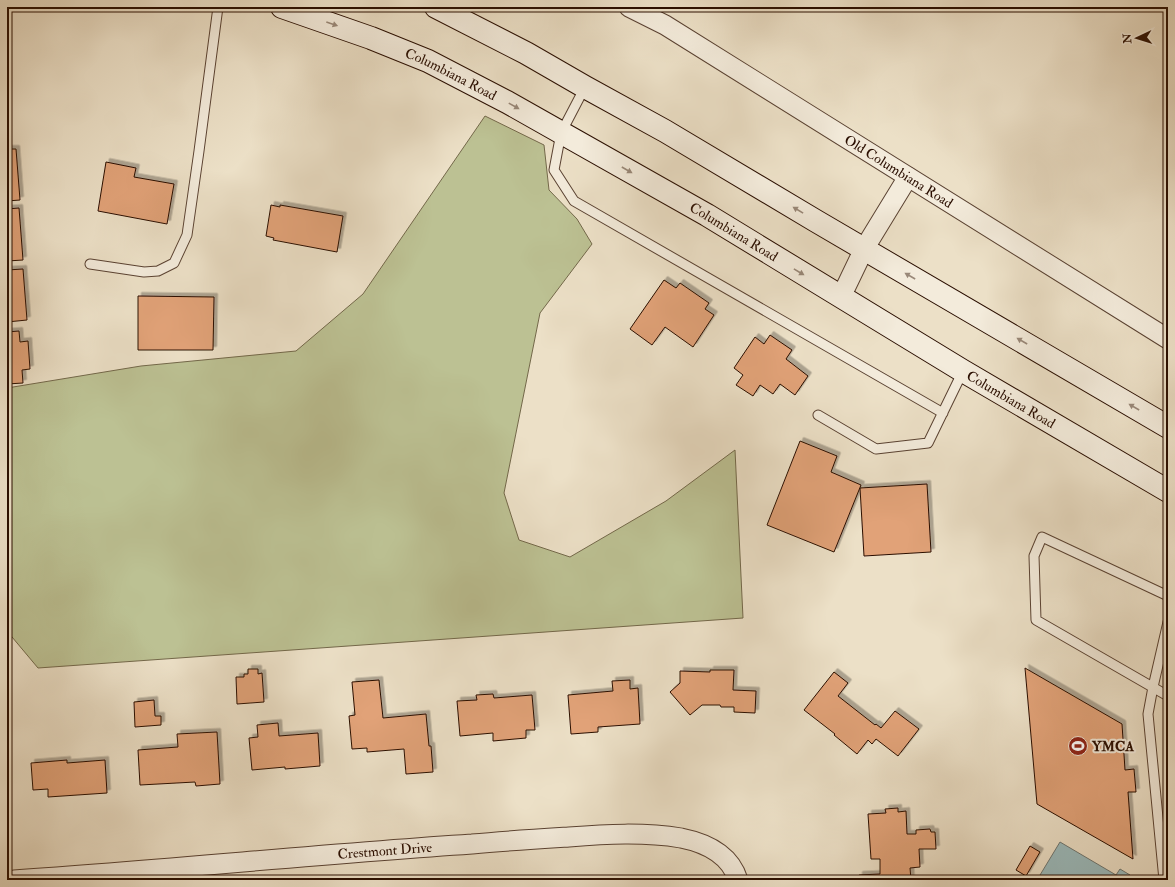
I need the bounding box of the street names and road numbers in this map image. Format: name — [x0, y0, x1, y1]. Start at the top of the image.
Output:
street label: Columbiana Road — [403, 44, 500, 104]
street label: Old Columbiana Road — [841, 131, 956, 211]
street label: Columbiana Road — [687, 199, 781, 265]
street label: Columbiana Road — [964, 367, 1059, 432]
street label: Crestmont Drive — [337, 838, 433, 863]

